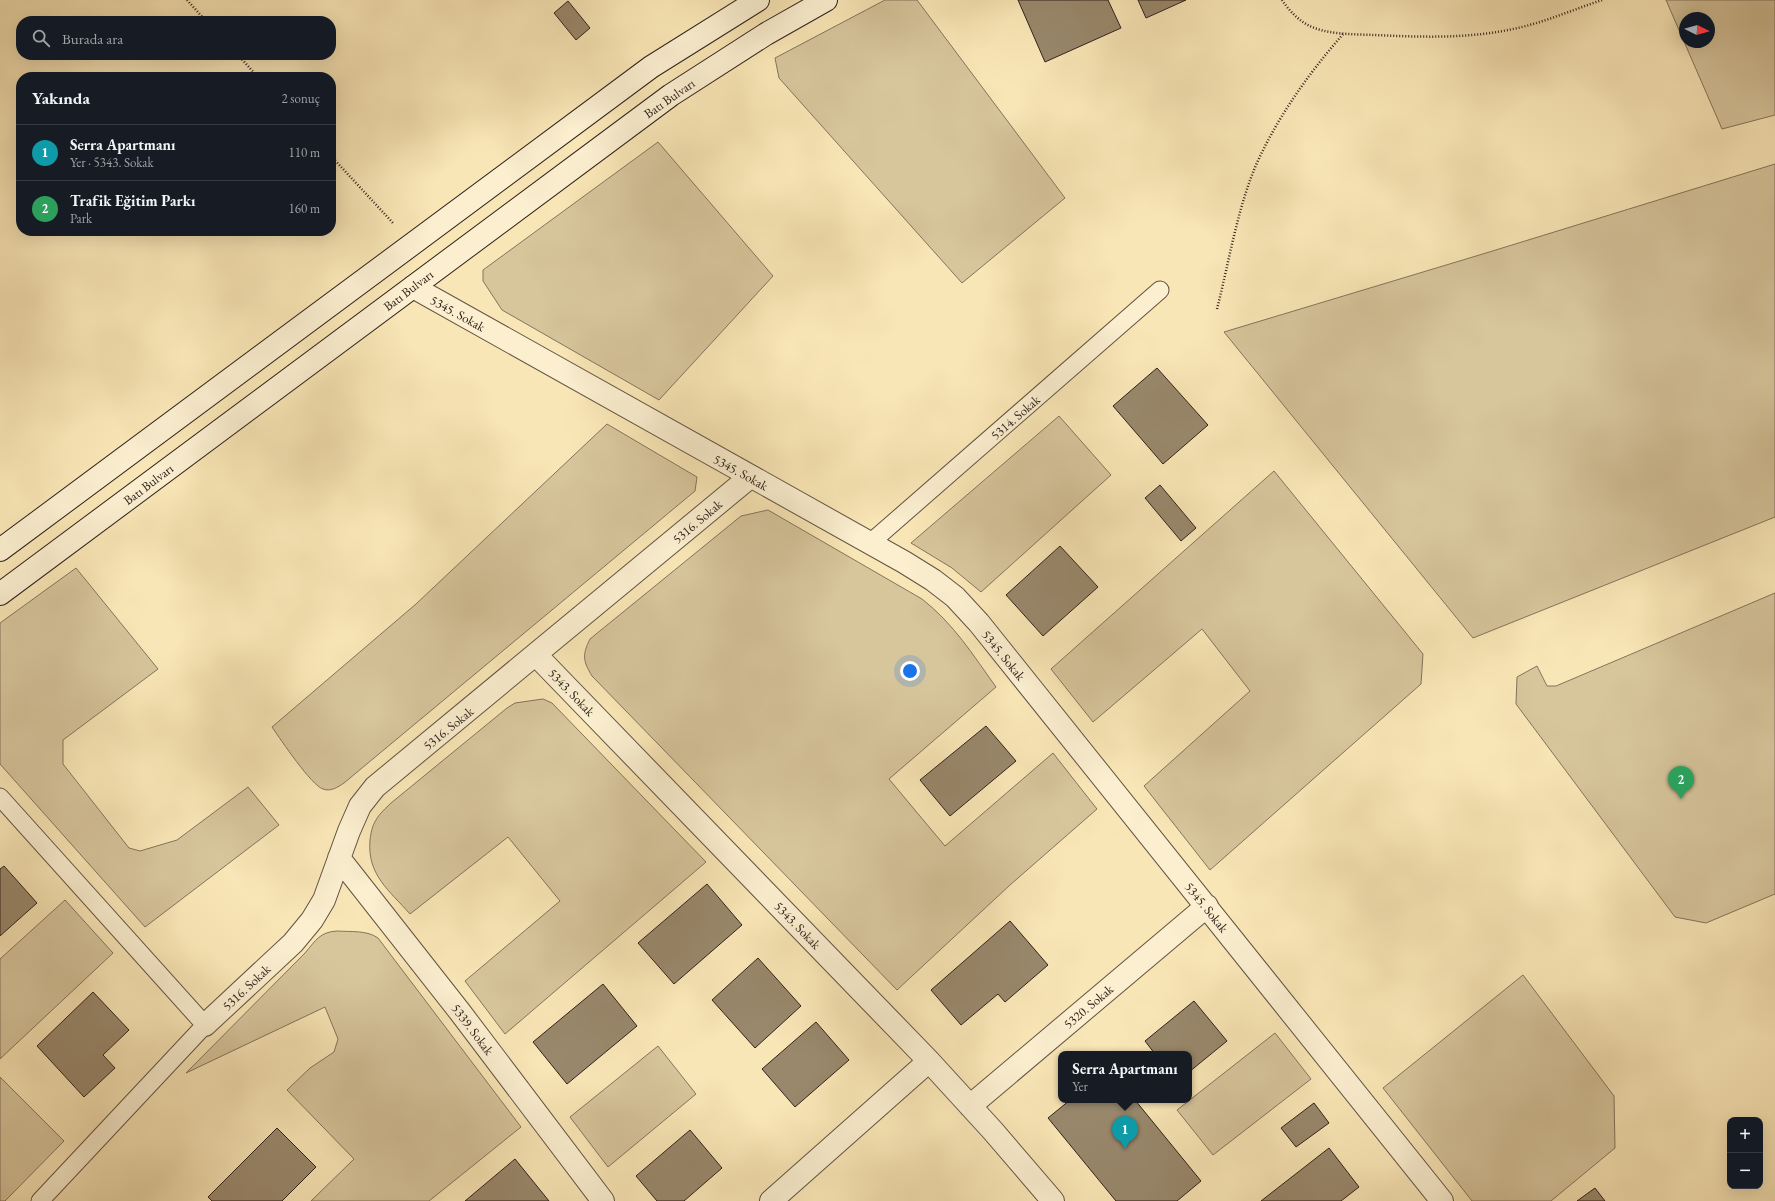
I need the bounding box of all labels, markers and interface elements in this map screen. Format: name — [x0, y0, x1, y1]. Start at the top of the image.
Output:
north arrow — [1679, 12, 1715, 48]
search box — [16, 16, 336, 60]
icon: search — [30, 27, 52, 49]
text: Burada ara — [62, 29, 123, 48]
street label: Batı Bulvarı — [640, 75, 698, 122]
text: Yakında — [32, 87, 90, 109]
text: 2 sonuç — [282, 90, 320, 107]
text: Serra Apartmanı — [70, 135, 175, 154]
text: 1 — [42, 144, 48, 161]
text: 110 m — [289, 144, 320, 161]
text: Yer · 5343. Sokak — [70, 154, 154, 171]
text: Trafik Eğitim Parkı — [70, 191, 195, 210]
text: 2 — [42, 200, 48, 217]
text: 160 m — [289, 200, 320, 217]
text: Park — [70, 210, 92, 227]
street label: Batı Bulvarı — [380, 266, 437, 315]
street label: 5345. Sokak — [427, 291, 489, 336]
street label: 5314. Sokak — [987, 391, 1044, 444]
street label: 5345. Sokak — [710, 450, 772, 495]
street label: Batı Bulvarı — [120, 460, 177, 509]
street label: 5316. Sokak — [669, 495, 727, 547]
street label: 5345. Sokak — [978, 627, 1030, 685]
your location — [900, 661, 920, 681]
street label: 5343. Sokak — [545, 665, 599, 721]
street label: 5316. Sokak — [420, 702, 478, 754]
pin: 2 — [1668, 766, 1694, 799]
street label: 5345. Sokak — [1181, 879, 1233, 937]
street label: 5343. Sokak — [771, 898, 825, 954]
street label: 5316. Sokak — [219, 960, 275, 1014]
street label: 5320. Sokak — [1060, 980, 1118, 1032]
street label: 5339. Sokak — [448, 1000, 498, 1059]
popup — [1058, 1051, 1192, 1103]
text: Serra Apartmanı — [1072, 1059, 1178, 1078]
text: Yer — [1072, 1078, 1088, 1095]
pin: 1 — [1112, 1116, 1138, 1149]
map controls — [1727, 1117, 1763, 1189]
button: + — [1727, 1117, 1763, 1153]
button: − — [1727, 1153, 1763, 1189]

